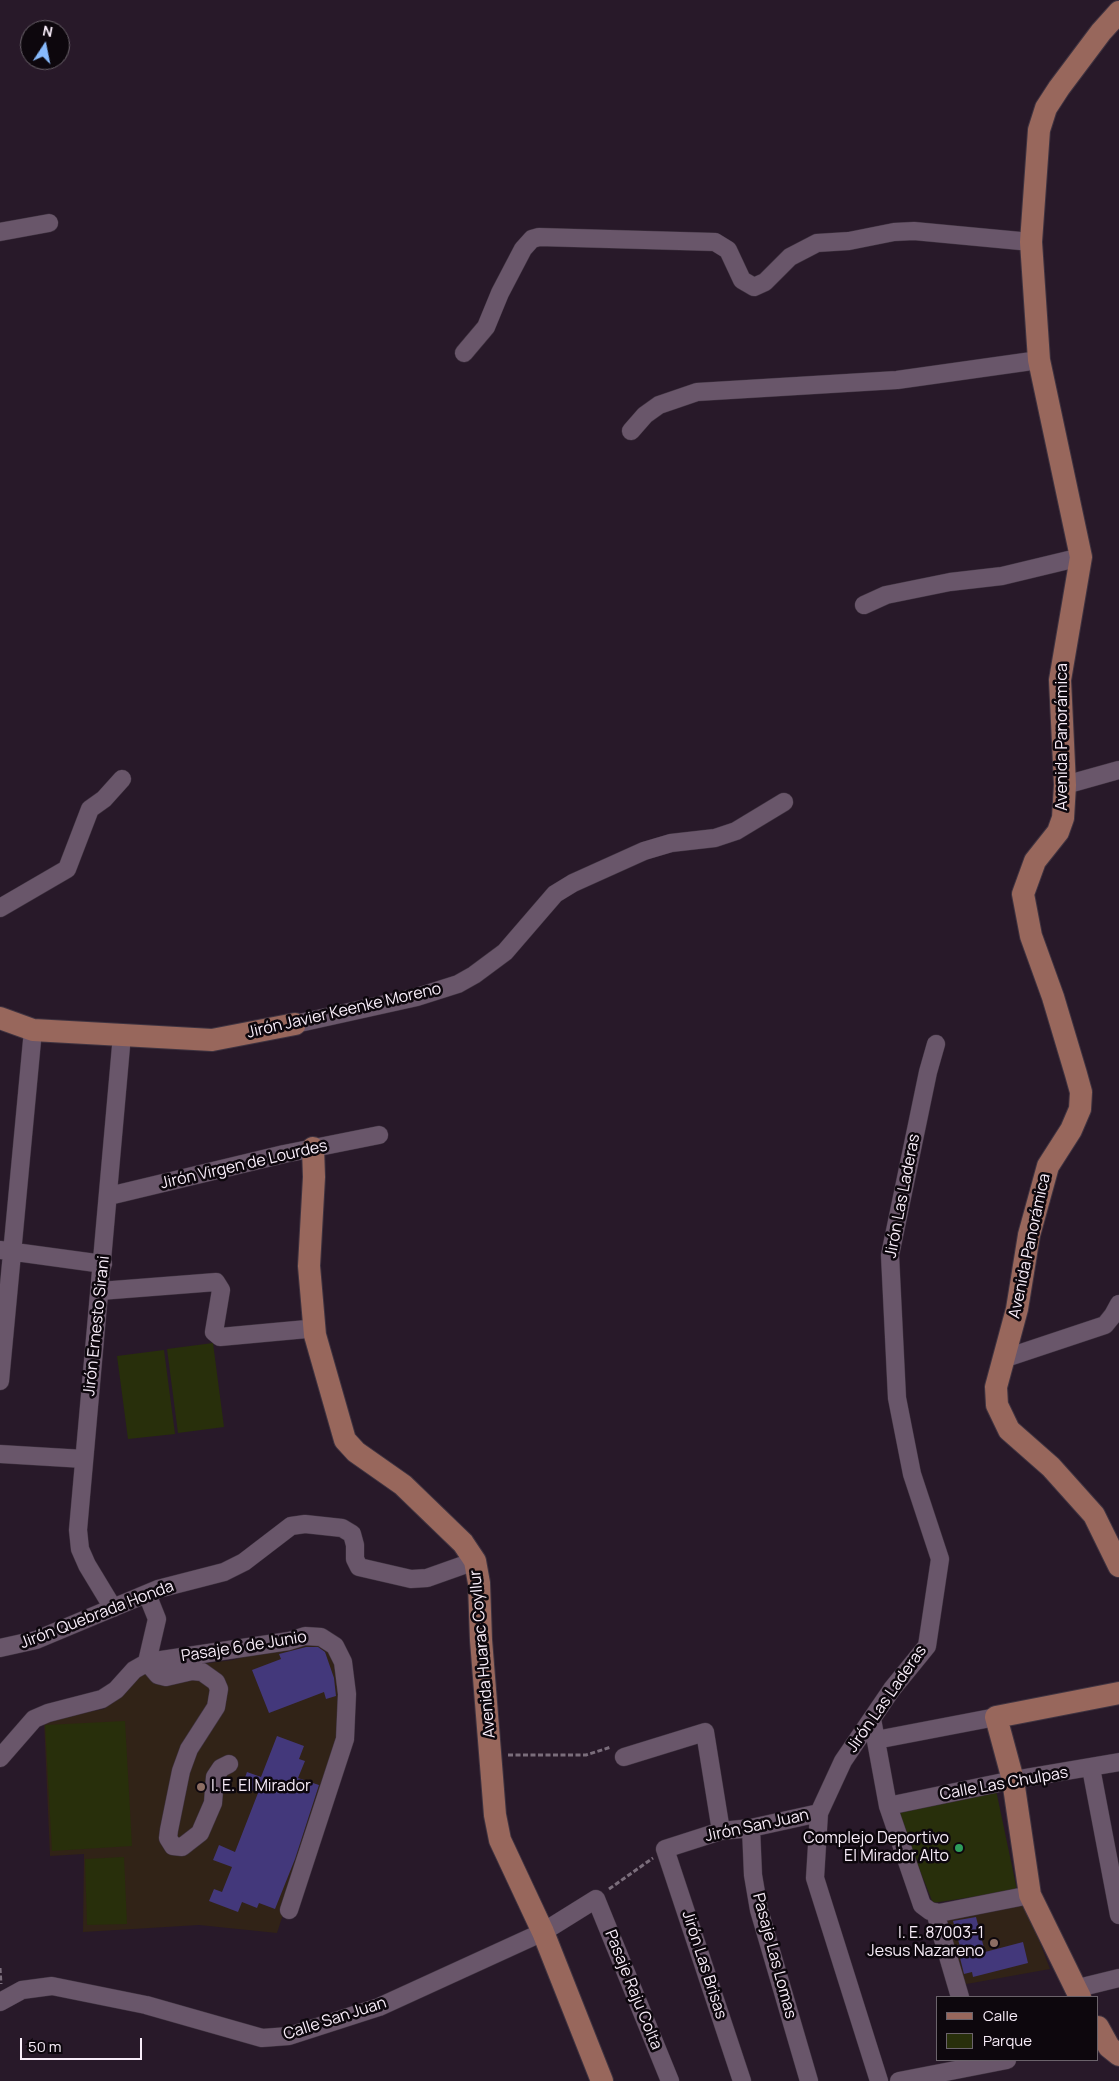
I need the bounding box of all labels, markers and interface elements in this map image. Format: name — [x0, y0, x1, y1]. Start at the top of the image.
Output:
north arrow — [20, 20, 70, 70]
text: N — [41, 20, 55, 41]
street label: Avenida Panorámica — [1053, 663, 1073, 811]
street label: Jirón Javier Keenke Moreno — [245, 979, 443, 1043]
street label: Jirón Las Laderas — [882, 1132, 924, 1260]
street label: Jirón Virgen de Lourdes — [159, 1136, 329, 1194]
street label: Avenida Panorámica — [1005, 1172, 1055, 1320]
street label: Jirón Ernesto Sirani — [80, 1255, 114, 1397]
street label: Avenida Huarac Coyllur — [466, 1569, 500, 1739]
street label: Jirón Quebrada Honda — [17, 1577, 177, 1653]
street label: Pasaje 6 de Junio — [180, 1628, 308, 1666]
street label: Jirón Las Laderas — [843, 1642, 931, 1756]
street label: Calle Las Chulpas — [938, 1763, 1070, 1805]
place label: I. E. El Mirador — [211, 1777, 311, 1797]
marker: I. E. El Mirador — [195, 1781, 207, 1793]
street label: Jirón San Juan — [703, 1806, 811, 1846]
place label: Complejo Deportivo El Mirador Alto — [803, 1829, 949, 1867]
marker: Complejo Deportivo El Mirador Alto — [953, 1842, 965, 1854]
street label: Pasaje Las Lomas — [748, 1891, 800, 2021]
street label: Jirón Las Brisas — [677, 1908, 731, 2022]
place label: I. E. 87003-1 Jesus Nazareno — [867, 1924, 984, 1962]
street label: Pasaje Raju Colta — [600, 1927, 666, 2053]
marker: I. E. 87003-1 Jesus Nazareno — [988, 1937, 1000, 1949]
street label: Calle San Juan — [281, 1993, 389, 2045]
legend — [936, 1996, 1099, 2061]
text: Calle — [983, 2005, 1018, 2026]
scale bar — [22, 2028, 145, 2060]
text: Parque — [983, 2030, 1032, 2051]
text: 50 m — [28, 2036, 62, 2057]

